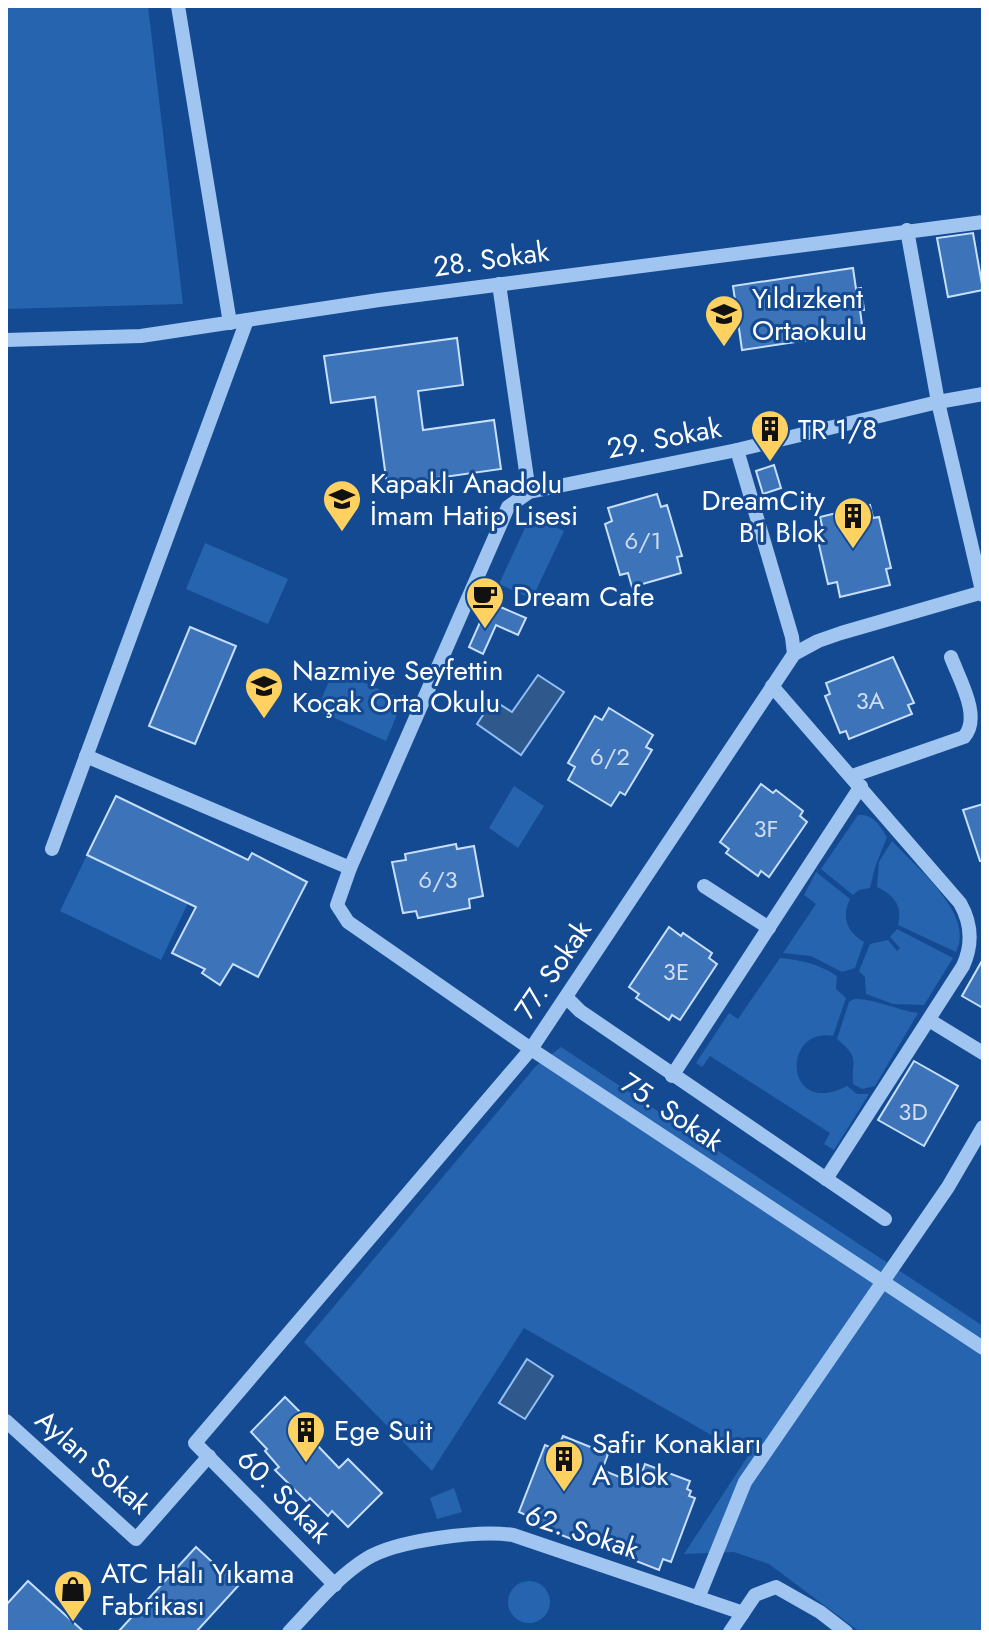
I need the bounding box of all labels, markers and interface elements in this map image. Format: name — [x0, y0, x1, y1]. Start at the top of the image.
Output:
street label: 28. Sokak — [431, 231, 552, 287]
place label: Yıldızkent Ortaokulu — [752, 278, 867, 351]
school or university icon: Yıldızkent Ortaokulu — [703, 293, 745, 348]
street label: 29. Sokak — [603, 407, 725, 469]
building icon: TR 1/8 — [749, 408, 791, 463]
place label: TR 1/8 — [798, 409, 877, 450]
place label: Kapaklı Anadolu İmam Hatip Lisesi — [370, 463, 578, 536]
school or university icon: Kapaklı Anadolu İmam Hatip Lisesi — [321, 478, 363, 533]
place label: DreamCity B1 Blok — [702, 480, 826, 553]
building icon: DreamCity B1 Blok — [832, 495, 874, 550]
house number: 6/1 — [625, 523, 661, 558]
cafe icon: Dream Cafe — [464, 575, 506, 630]
place label: Dream Cafe — [513, 576, 654, 617]
place label: Nazmiye Seyfettin Koçak Orta Okulu — [292, 650, 503, 723]
school or university icon: Nazmiye Seyfettin Koçak Orta Okulu — [243, 665, 285, 720]
house number: 3A — [856, 683, 884, 718]
house number: 6/2 — [590, 739, 630, 774]
house number: 3F — [753, 811, 779, 846]
house number: 6/3 — [418, 862, 458, 897]
street label: 77. Sokak — [505, 911, 602, 1028]
house number: 3E — [663, 954, 689, 989]
street label: 75. Sokak — [612, 1063, 732, 1162]
house number: 3D — [898, 1094, 928, 1129]
street label: Aylan Sokak — [26, 1400, 160, 1524]
building icon: Ege Suit — [285, 1409, 327, 1464]
place label: Ege Suit — [334, 1410, 433, 1451]
place label: Safir Konakları A Blok — [592, 1423, 762, 1496]
building icon: Safir Konakları A Blok — [543, 1438, 585, 1493]
street label: 60. Sokak — [228, 1440, 341, 1553]
street label: 62. Sokak — [520, 1494, 645, 1570]
place label: ATC Halı Yıkama Fabrikası — [101, 1553, 294, 1626]
shop icon: ATC Halı Yıkama Fabrikası — [52, 1568, 94, 1623]

